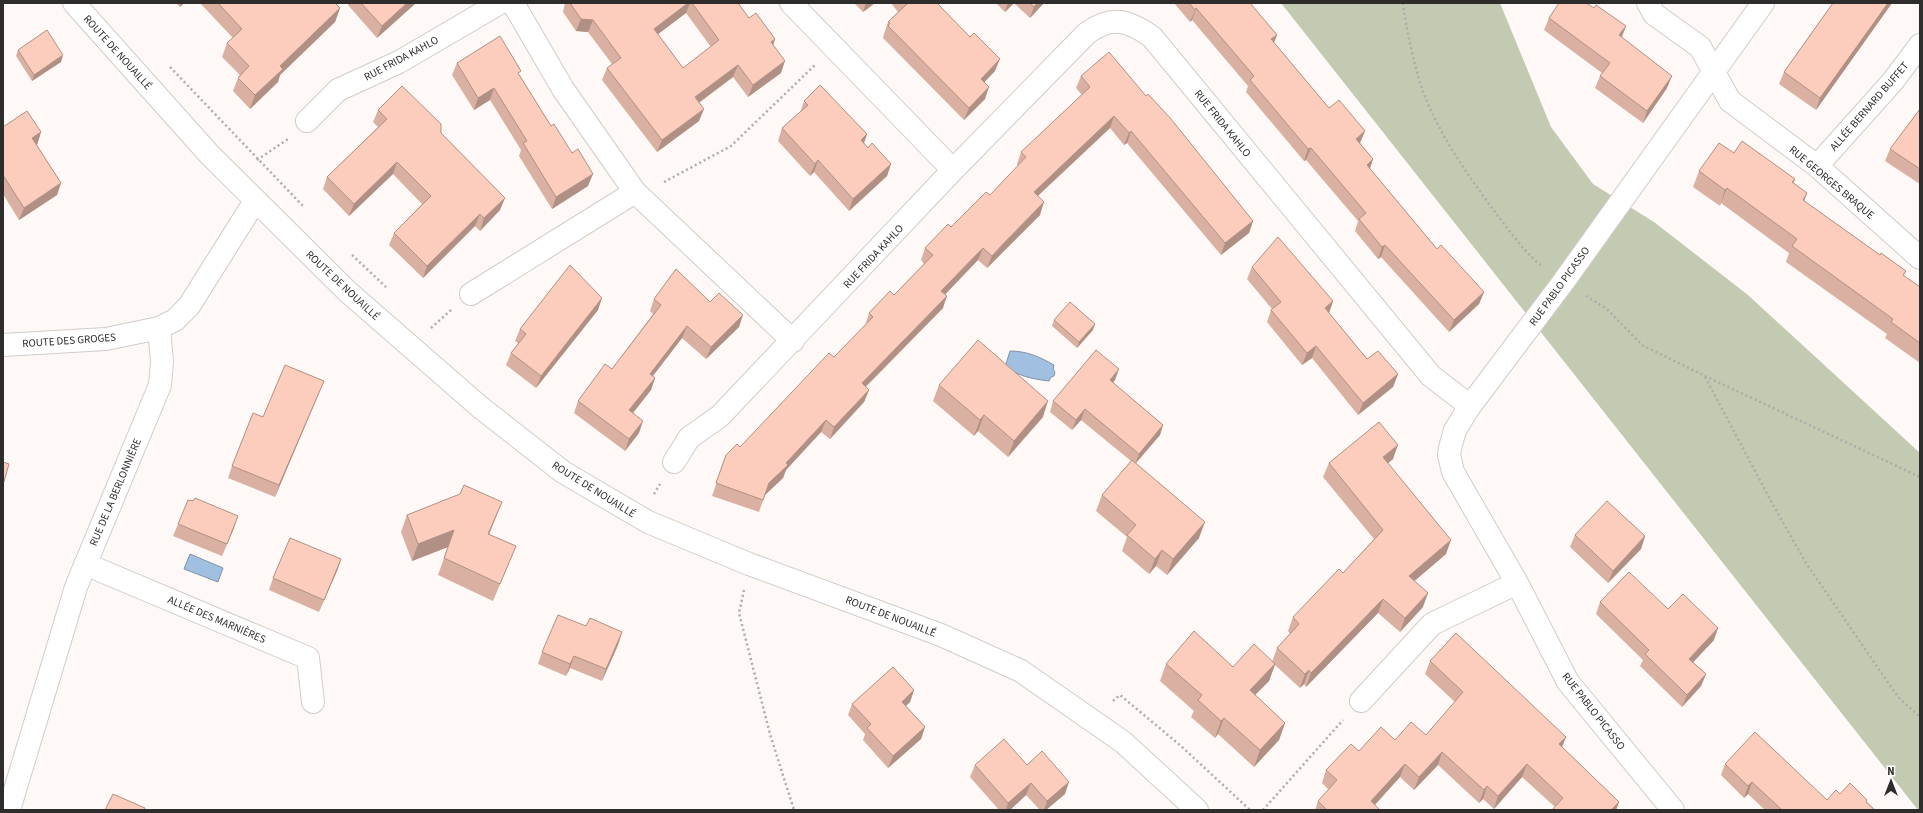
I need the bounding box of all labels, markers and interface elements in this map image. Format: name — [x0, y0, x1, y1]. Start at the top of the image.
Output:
street label: ROUTE DE NOUAILLÉ — [80, 12, 155, 93]
street label: RUE FRIDA KAHLO — [361, 32, 441, 84]
street label: ALLÉE BERNARD BUFFET — [1827, 59, 1912, 154]
street label: RUE FRIDA KAHLO — [1191, 87, 1254, 160]
street label: RUE GEORGES BRAQUE — [1786, 142, 1878, 223]
street label: RUE FRIDA KAHLO — [840, 221, 907, 292]
street label: RUE PABLO PICASSO — [1526, 244, 1593, 329]
street label: ROUTE DE NOUAILLÉ — [302, 247, 383, 324]
street label: ROUTE DES GROGES — [22, 330, 117, 351]
street label: RUE DE LA BERLONNIÈRE — [86, 436, 145, 548]
street label: ROUTE DE NOUAILLÉ — [549, 458, 639, 521]
street label: ALLÉE DES MARNIÈRES — [166, 592, 268, 647]
street label: ROUTE DE NOUAILLÉ — [843, 592, 939, 641]
street label: RUE PABLO PICASSO — [1559, 670, 1629, 753]
north arrow — [1871, 761, 1911, 801]
text: N — [1887, 764, 1895, 779]

